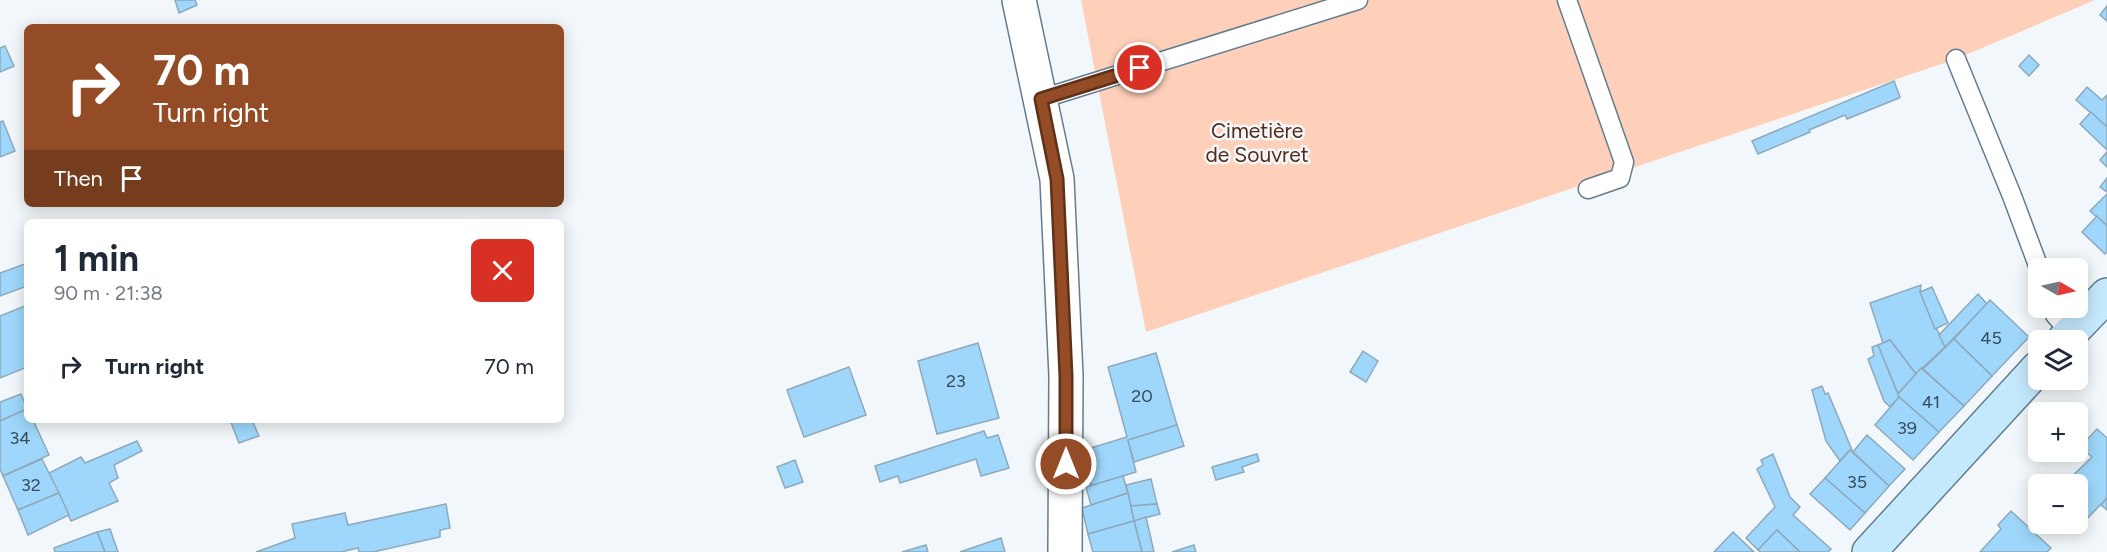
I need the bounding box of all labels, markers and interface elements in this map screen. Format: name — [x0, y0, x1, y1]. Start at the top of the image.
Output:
pin — [1114, 42, 1165, 93]
text: 70 m — [153, 45, 250, 96]
icon: right — [54, 48, 132, 126]
icon: arrive — [1123, 51, 1156, 84]
text: Turn right — [153, 96, 269, 129]
park label: Cimetière de Souvret — [1205, 118, 1309, 167]
icon: arrive — [115, 162, 148, 195]
text: Then — [54, 165, 103, 192]
text: 1 min — [54, 237, 139, 280]
button: close — [471, 239, 534, 302]
north arrow — [2028, 258, 2088, 318]
map controls — [2028, 258, 2088, 534]
text: 90 m · 21:38 — [54, 281, 163, 305]
house number: 45 — [1980, 327, 2002, 349]
button: layers — [2028, 330, 2088, 390]
icon: right — [54, 350, 87, 383]
text: Turn right — [105, 353, 204, 380]
text: 70 m — [484, 353, 534, 380]
house number: 23 — [946, 370, 966, 392]
house number: 20 — [1131, 385, 1153, 407]
house number: 41 — [1922, 391, 1940, 413]
button: + — [2028, 402, 2088, 462]
house number: 39 — [1897, 417, 1917, 439]
house number: 34 — [10, 427, 30, 449]
position arrow — [1034, 432, 1098, 496]
house number: 35 — [1847, 471, 1867, 493]
house number: 32 — [21, 474, 41, 496]
button: − — [2028, 474, 2088, 534]

